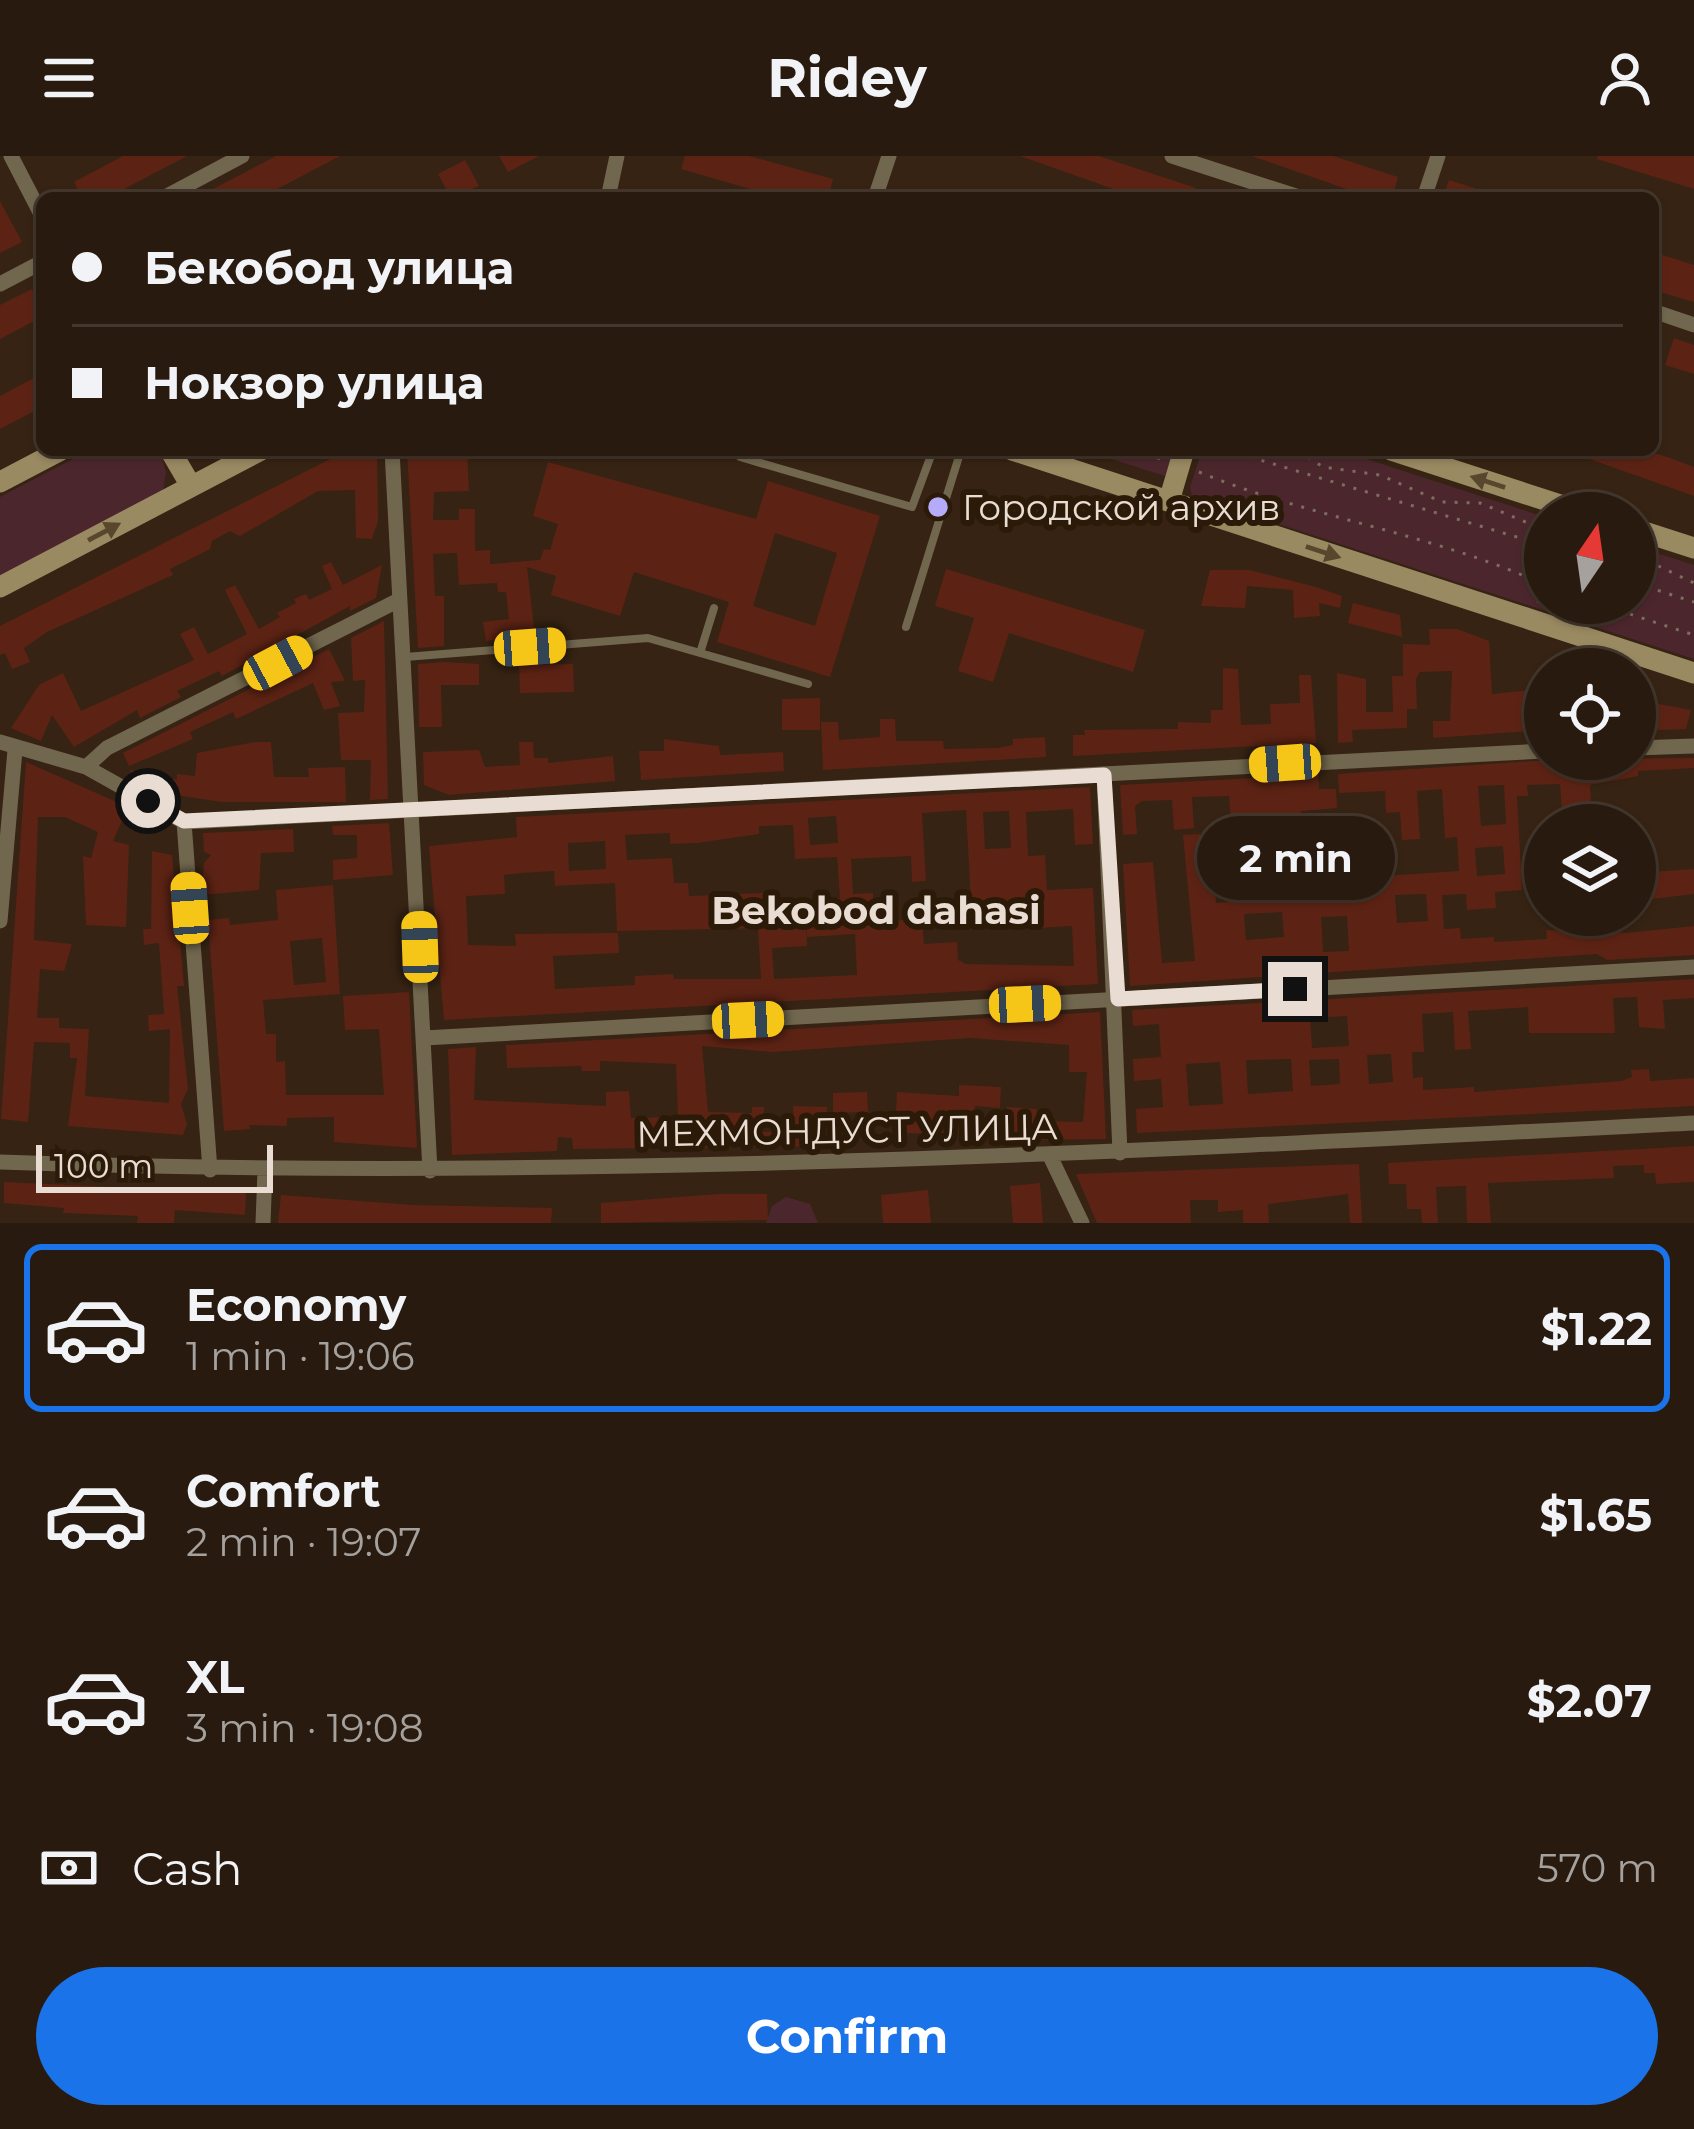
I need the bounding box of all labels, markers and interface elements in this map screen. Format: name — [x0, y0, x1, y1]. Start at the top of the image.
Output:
icon: menu — [36, 45, 102, 111]
text: Ridey — [767, 45, 927, 111]
icon: person — [1592, 45, 1658, 111]
text: Бекобод улица — [144, 240, 514, 295]
text: Нокзор улица — [144, 355, 484, 410]
one-way arrow — [1469, 471, 1506, 490]
place label: Городской архив — [962, 485, 1280, 529]
north arrow — [1524, 492, 1656, 624]
map controls — [1524, 492, 1656, 936]
marker: Городской архив — [925, 494, 951, 520]
one-way arrow — [86, 522, 121, 543]
one-way arrow — [1305, 543, 1342, 562]
car — [493, 627, 567, 667]
car — [238, 630, 318, 696]
button: locate — [1524, 648, 1656, 780]
car — [1248, 743, 1322, 783]
route start — [121, 774, 175, 828]
button: layers — [1524, 804, 1656, 936]
callout: 2 min — [1196, 815, 1394, 899]
text: 2 min — [1239, 834, 1353, 882]
car — [170, 871, 210, 945]
district label: Bekobod dahasi — [711, 886, 1041, 934]
car — [401, 910, 439, 984]
route end — [1268, 962, 1322, 1016]
car — [988, 984, 1062, 1024]
car — [711, 1000, 785, 1040]
street label: МЕХМОНДУСТ УЛИЦА — [636, 1104, 1058, 1156]
scale bar — [36, 1139, 273, 1192]
text: 100 m — [54, 1146, 153, 1186]
icon: car — [42, 1274, 150, 1382]
text: Economy — [186, 1277, 406, 1332]
text: $1.22 — [1541, 1301, 1652, 1356]
text: 1 min · 19:06 — [186, 1332, 414, 1380]
icon: car — [42, 1460, 150, 1568]
text: Comfort — [186, 1463, 381, 1518]
text: $1.65 — [1539, 1487, 1652, 1542]
text: 2 min · 19:07 — [186, 1518, 421, 1566]
icon: car — [42, 1646, 150, 1754]
text: XL — [186, 1649, 244, 1704]
text: $2.07 — [1527, 1673, 1652, 1728]
text: 3 min · 19:08 — [186, 1704, 424, 1752]
icon: cash — [36, 1835, 102, 1901]
text: Cash — [132, 1841, 243, 1896]
text: 570 m — [1537, 1844, 1658, 1892]
button: Confirm — [36, 1967, 1658, 2105]

